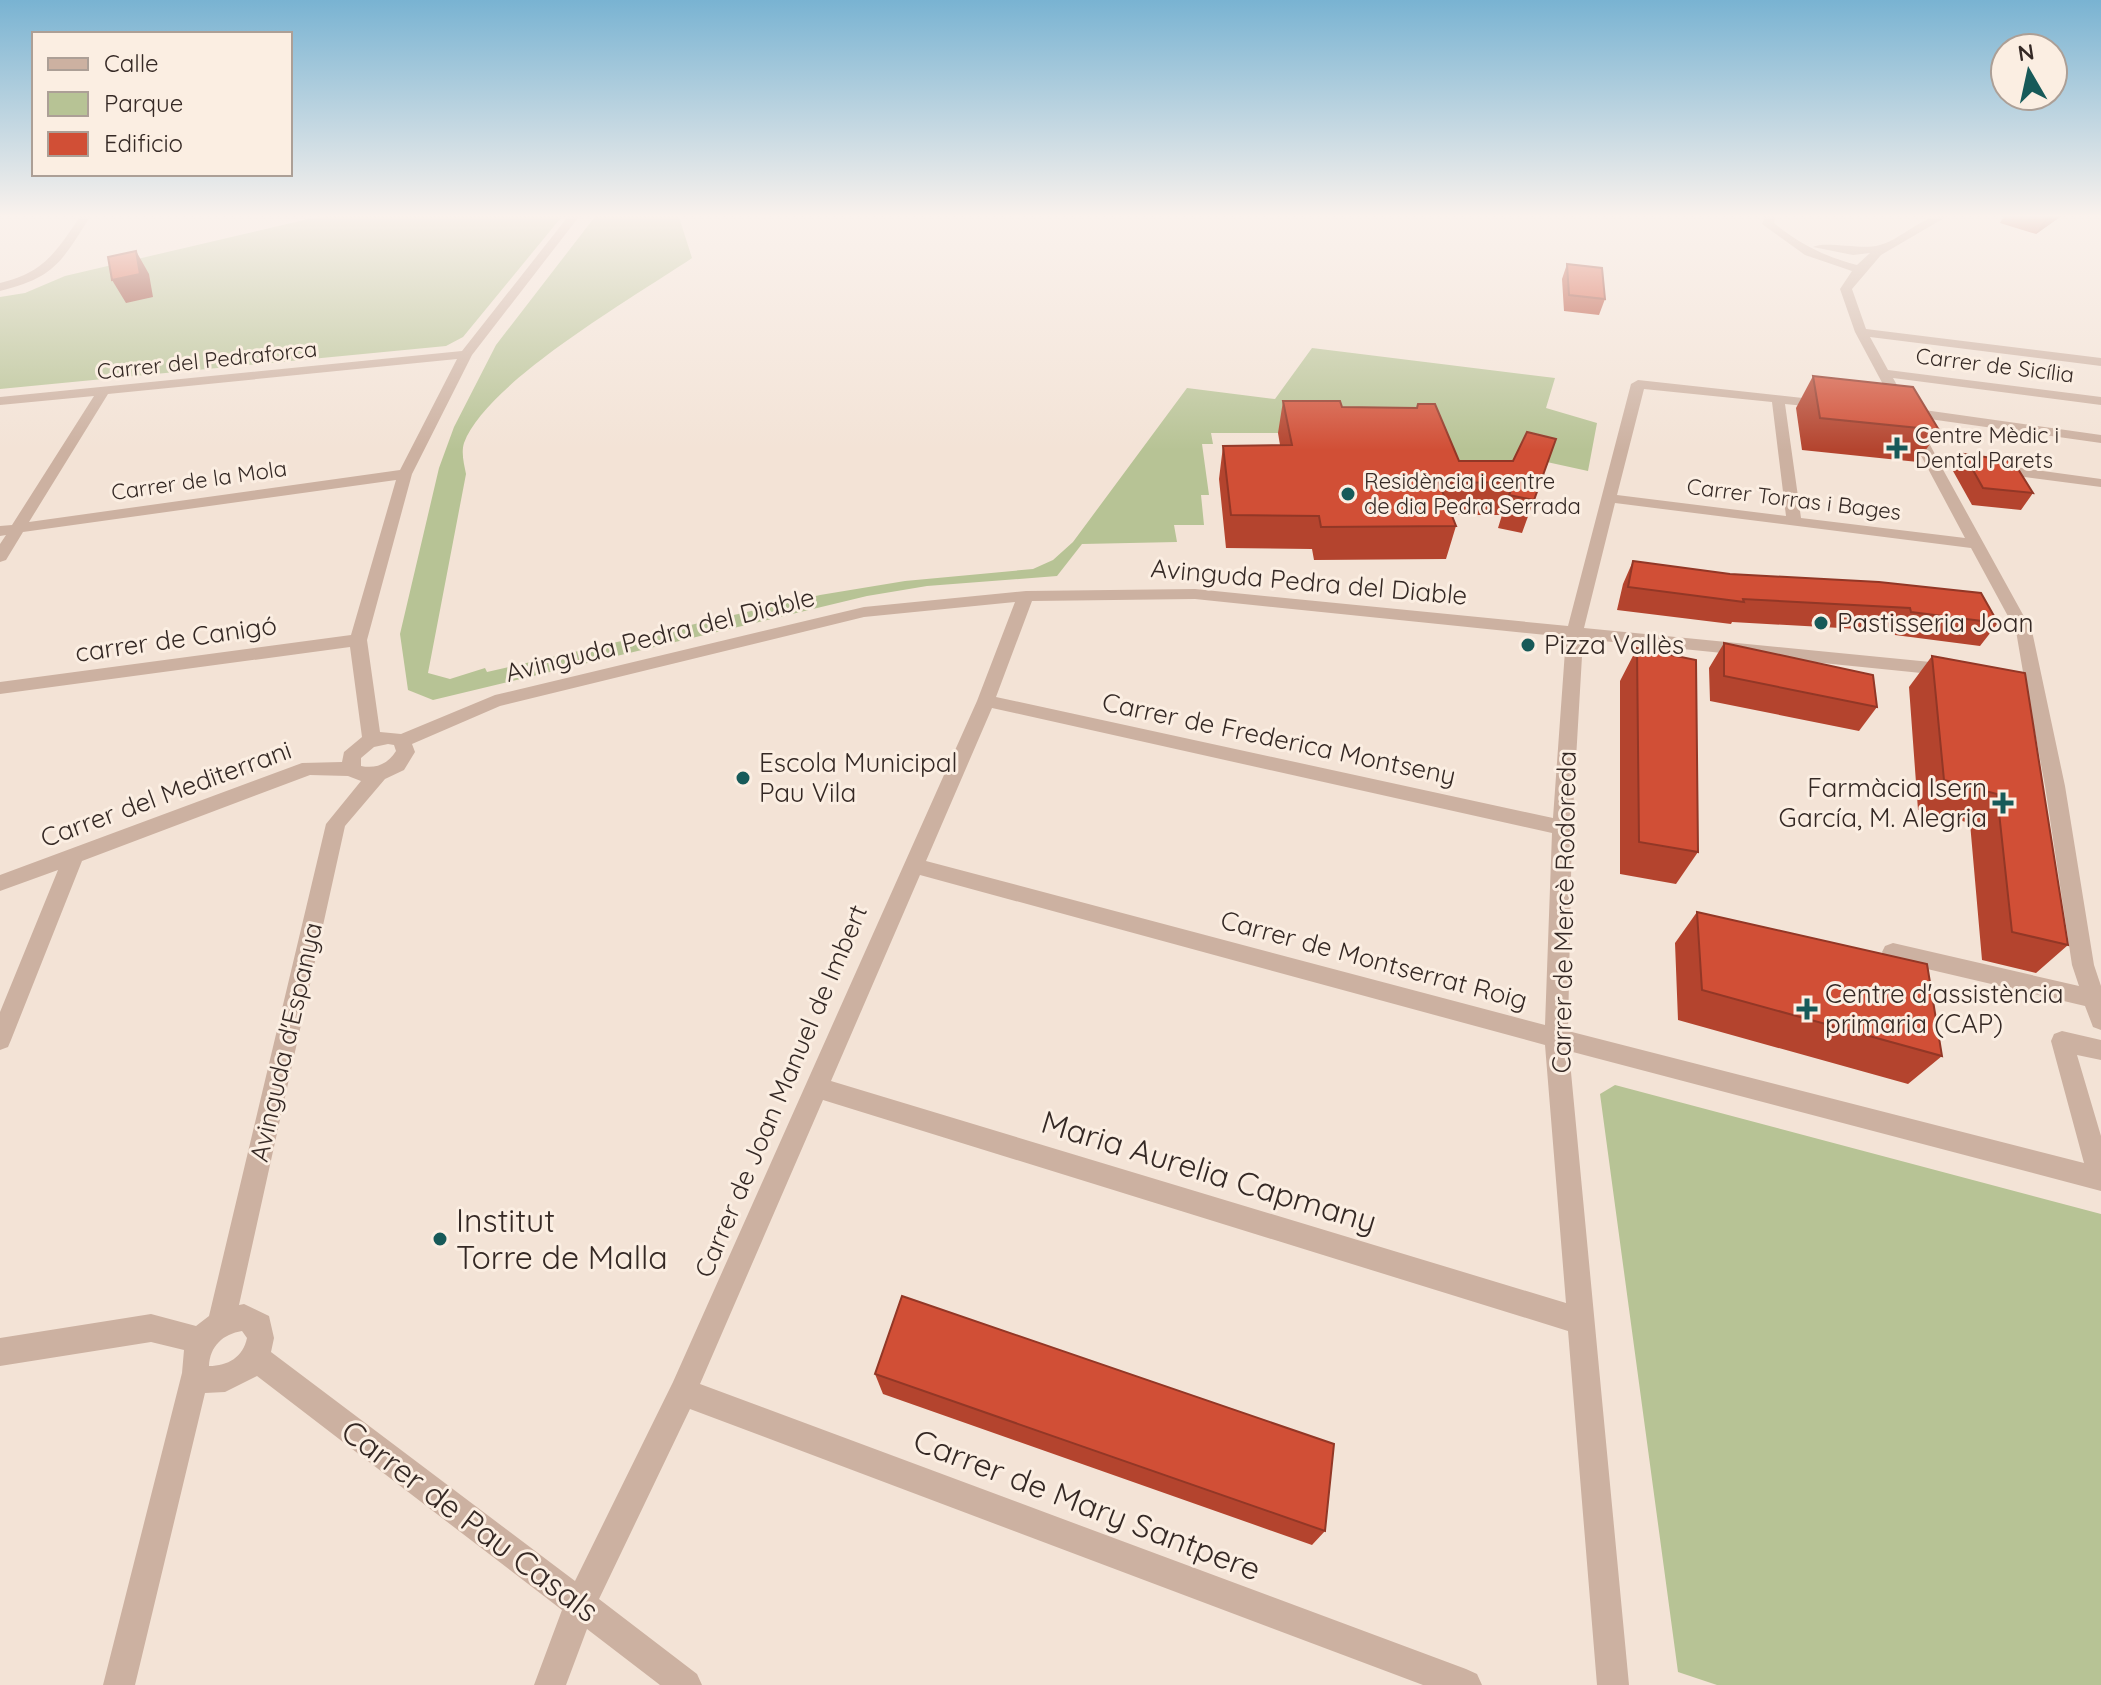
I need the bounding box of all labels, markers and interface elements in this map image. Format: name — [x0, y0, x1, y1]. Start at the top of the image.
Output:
legend — [32, 32, 292, 176]
north arrow — [1989, 32, 2069, 112]
text: N — [2016, 37, 2036, 67]
text: Calle — [104, 48, 159, 78]
text: Parque — [104, 88, 183, 118]
text: Edificio — [104, 128, 183, 158]
street label: Carrer del Pedraforca — [96, 335, 318, 385]
street label: Carrer de Sicília — [1914, 341, 2076, 389]
place label: Centre Mèdic i Dental Parets — [1915, 421, 2059, 474]
marker: Centre Mèdic i Dental Parets — [1886, 437, 1908, 459]
street label: Carrer de la Mola — [109, 454, 289, 506]
place label: Residència i centre de dia Pedra Serrada — [1364, 467, 1581, 520]
street label: Carrer Torras i Bages — [1685, 472, 1903, 526]
marker: Residència i centre de dia Pedra Serrada — [1339, 485, 1357, 503]
street label: Avinguda Pedra del Diable — [1149, 551, 1469, 612]
street label: Avinguda Pedra del Diable — [502, 580, 818, 689]
place label: Pastisseria Joan — [1837, 606, 2034, 639]
street label: carrer de Canigó — [73, 608, 279, 669]
marker: Pastisseria Joan — [1812, 614, 1830, 632]
place label: Pizza Vallès — [1544, 628, 1684, 661]
marker: Pizza Vallès — [1519, 636, 1537, 654]
street label: Carrer de Frederica Montseny — [1099, 685, 1459, 792]
street label: Carrer del Mediterrani — [36, 733, 296, 854]
place label: Escola Municipal Pau Vila — [759, 746, 957, 809]
street label: Carrer de Mercè Rodoreda — [1544, 750, 1583, 1074]
marker: Escola Municipal Pau Vila — [734, 769, 752, 787]
place label: Farmàcia Isern García, M. Alegria — [1778, 771, 1987, 834]
marker: Farmàcia Isern García, M. Alegria — [1994, 794, 2012, 812]
street label: Carrer de Joan Manuel de Imbert — [687, 899, 874, 1282]
street label: Carrer de Montserrat Roig — [1217, 903, 1531, 1016]
street label: Avinguda d'Espanya — [242, 919, 329, 1165]
place label: Centre d'assistència primaria (CAP) — [1825, 977, 2064, 1040]
marker: Centre d'assistència primaria (CAP) — [1796, 998, 1818, 1020]
street label: Maria Aurelia Capmany — [1037, 1101, 1382, 1241]
place label: Institut Torre de Malla — [456, 1200, 668, 1277]
marker: Institut Torre de Malla — [431, 1230, 449, 1248]
street label: Carrer de Pau Casals — [334, 1410, 607, 1630]
street label: Carrer de Mary Santpere — [908, 1419, 1267, 1589]

